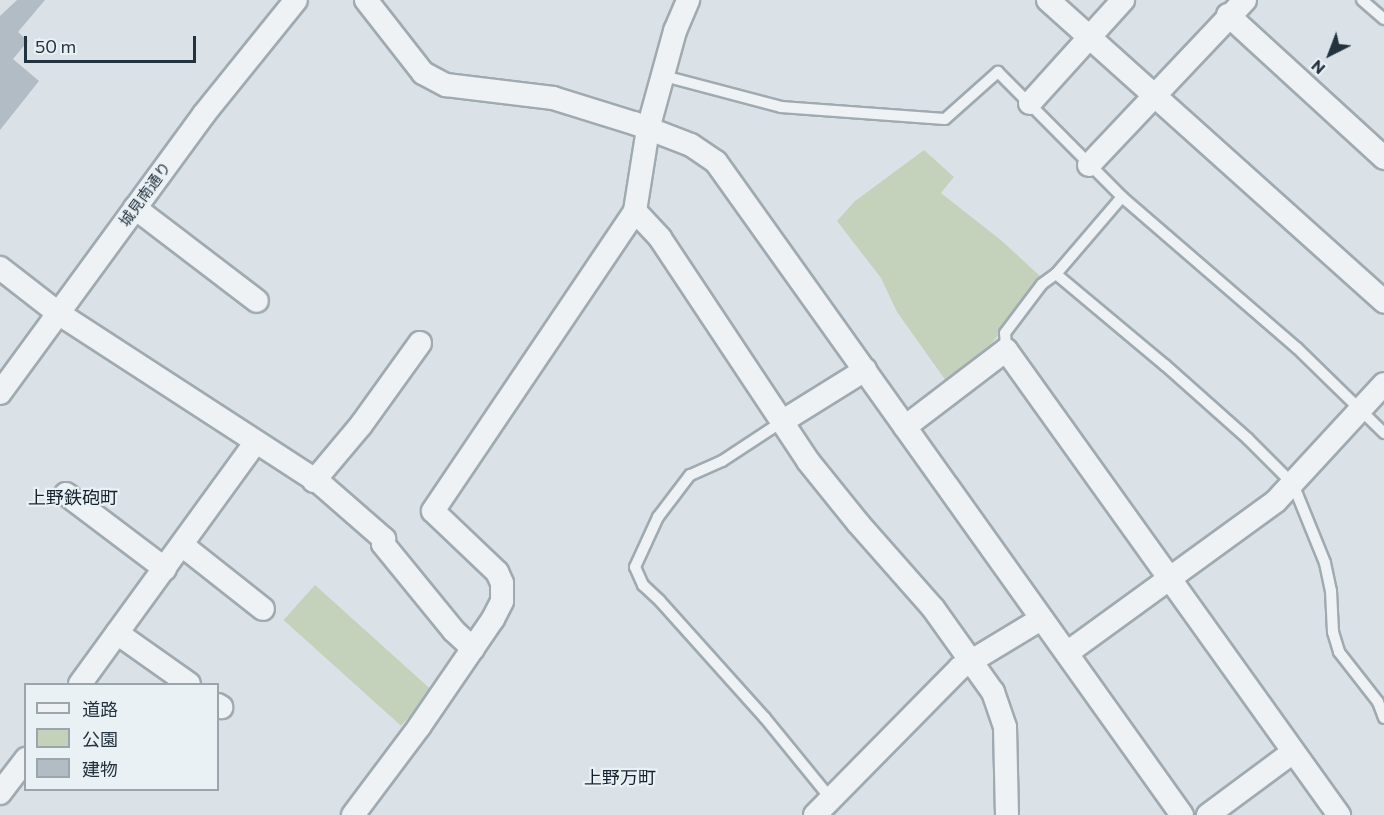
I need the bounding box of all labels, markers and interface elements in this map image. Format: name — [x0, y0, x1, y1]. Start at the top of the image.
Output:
scale bar — [27, 24, 200, 62]
north arrow — [1300, 24, 1360, 84]
text: 50 m — [35, 35, 76, 57]
text: N — [1307, 57, 1328, 79]
street label: 城見南通り — [116, 158, 174, 230]
district label: 上野鉄砲町 — [28, 486, 118, 508]
legend — [24, 683, 219, 791]
text: 道路 — [82, 698, 118, 720]
text: 公園 — [82, 728, 118, 750]
text: 建物 — [82, 758, 118, 780]
district label: 上野万町 — [584, 766, 656, 788]

